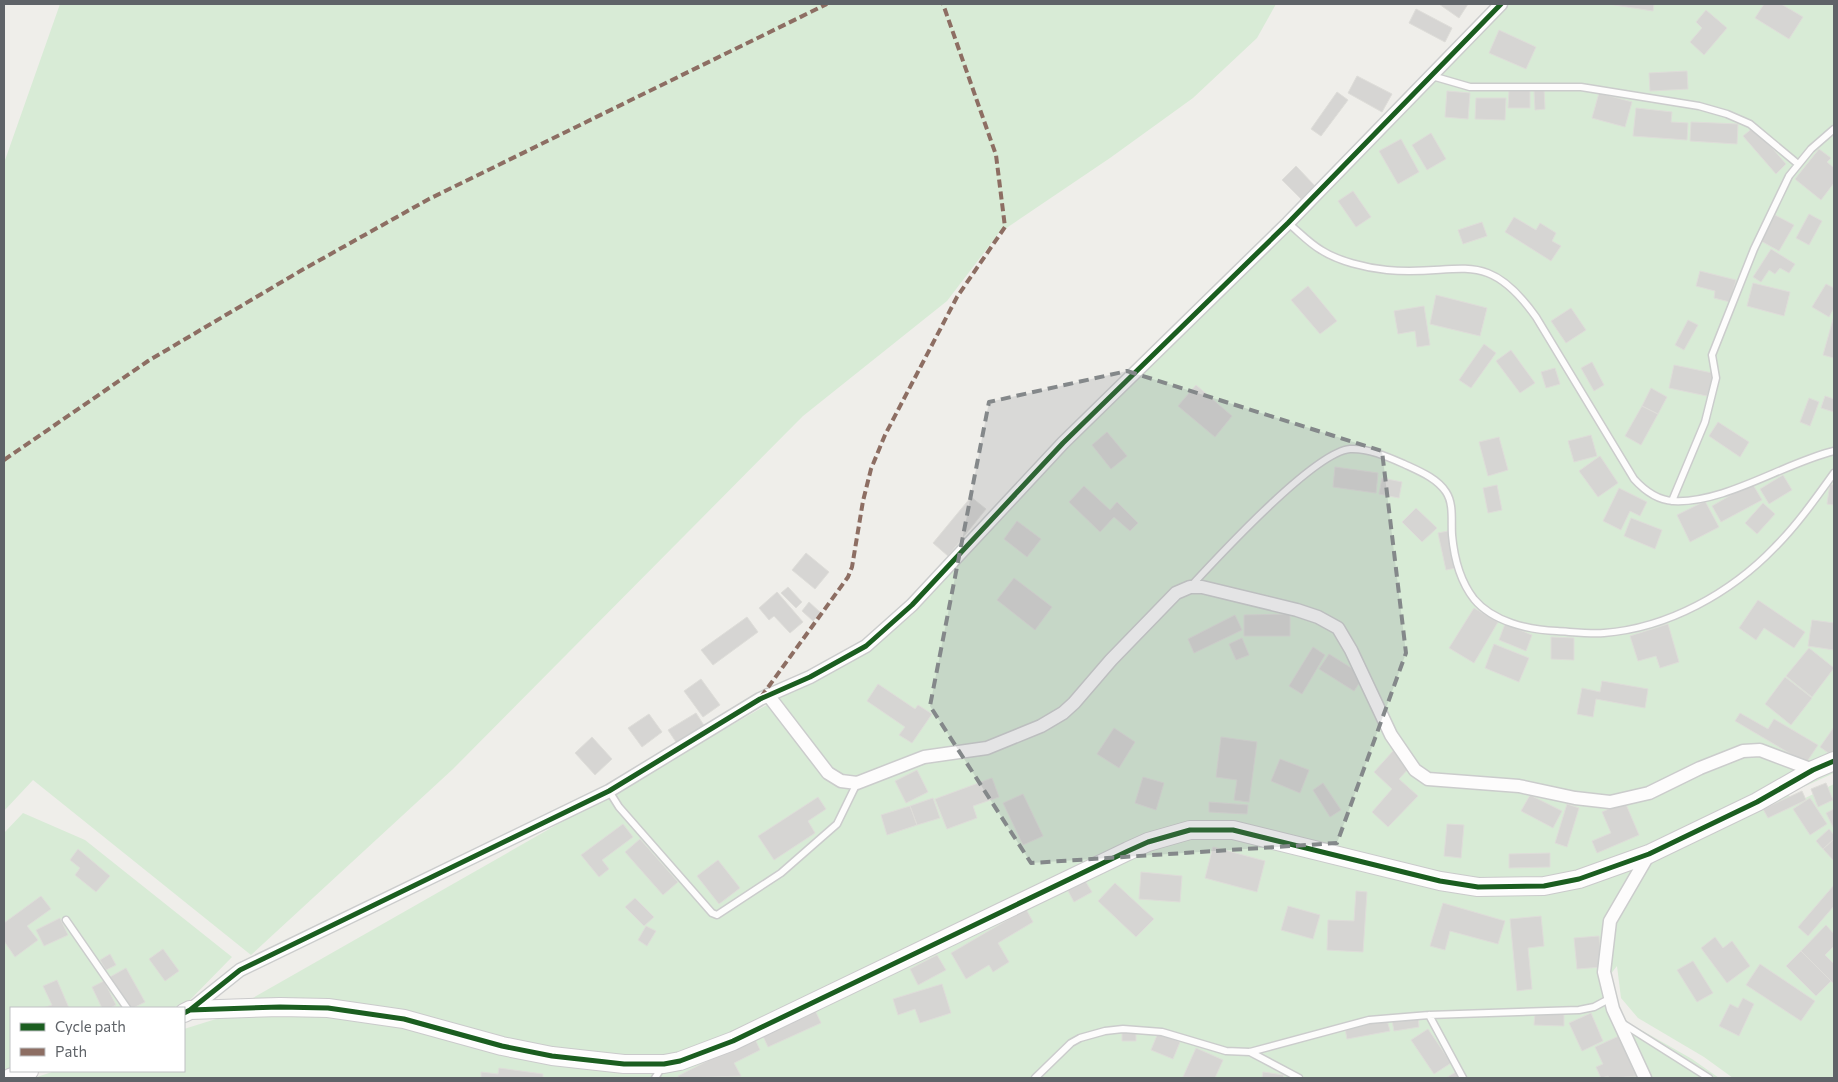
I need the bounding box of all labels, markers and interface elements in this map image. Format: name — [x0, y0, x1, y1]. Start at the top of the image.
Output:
legend — [10, 1007, 185, 1072]
text: Cycle path — [55, 1017, 126, 1035]
text: Path — [55, 1042, 87, 1060]

